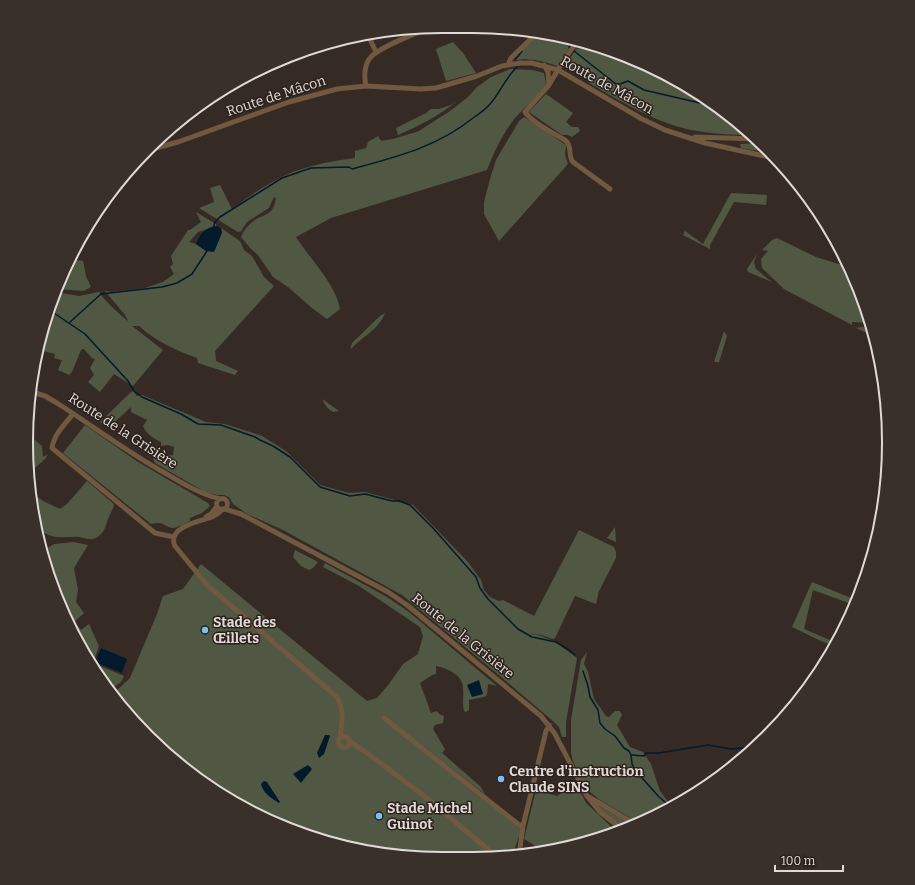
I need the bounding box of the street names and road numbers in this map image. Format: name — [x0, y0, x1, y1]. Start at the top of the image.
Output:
street label: Route de Mâcon — [558, 52, 656, 118]
street label: Route de Mâcon — [224, 72, 328, 120]
street label: Route de la Grisière — [65, 389, 181, 473]
street label: Route de la Grisière — [408, 590, 518, 682]

